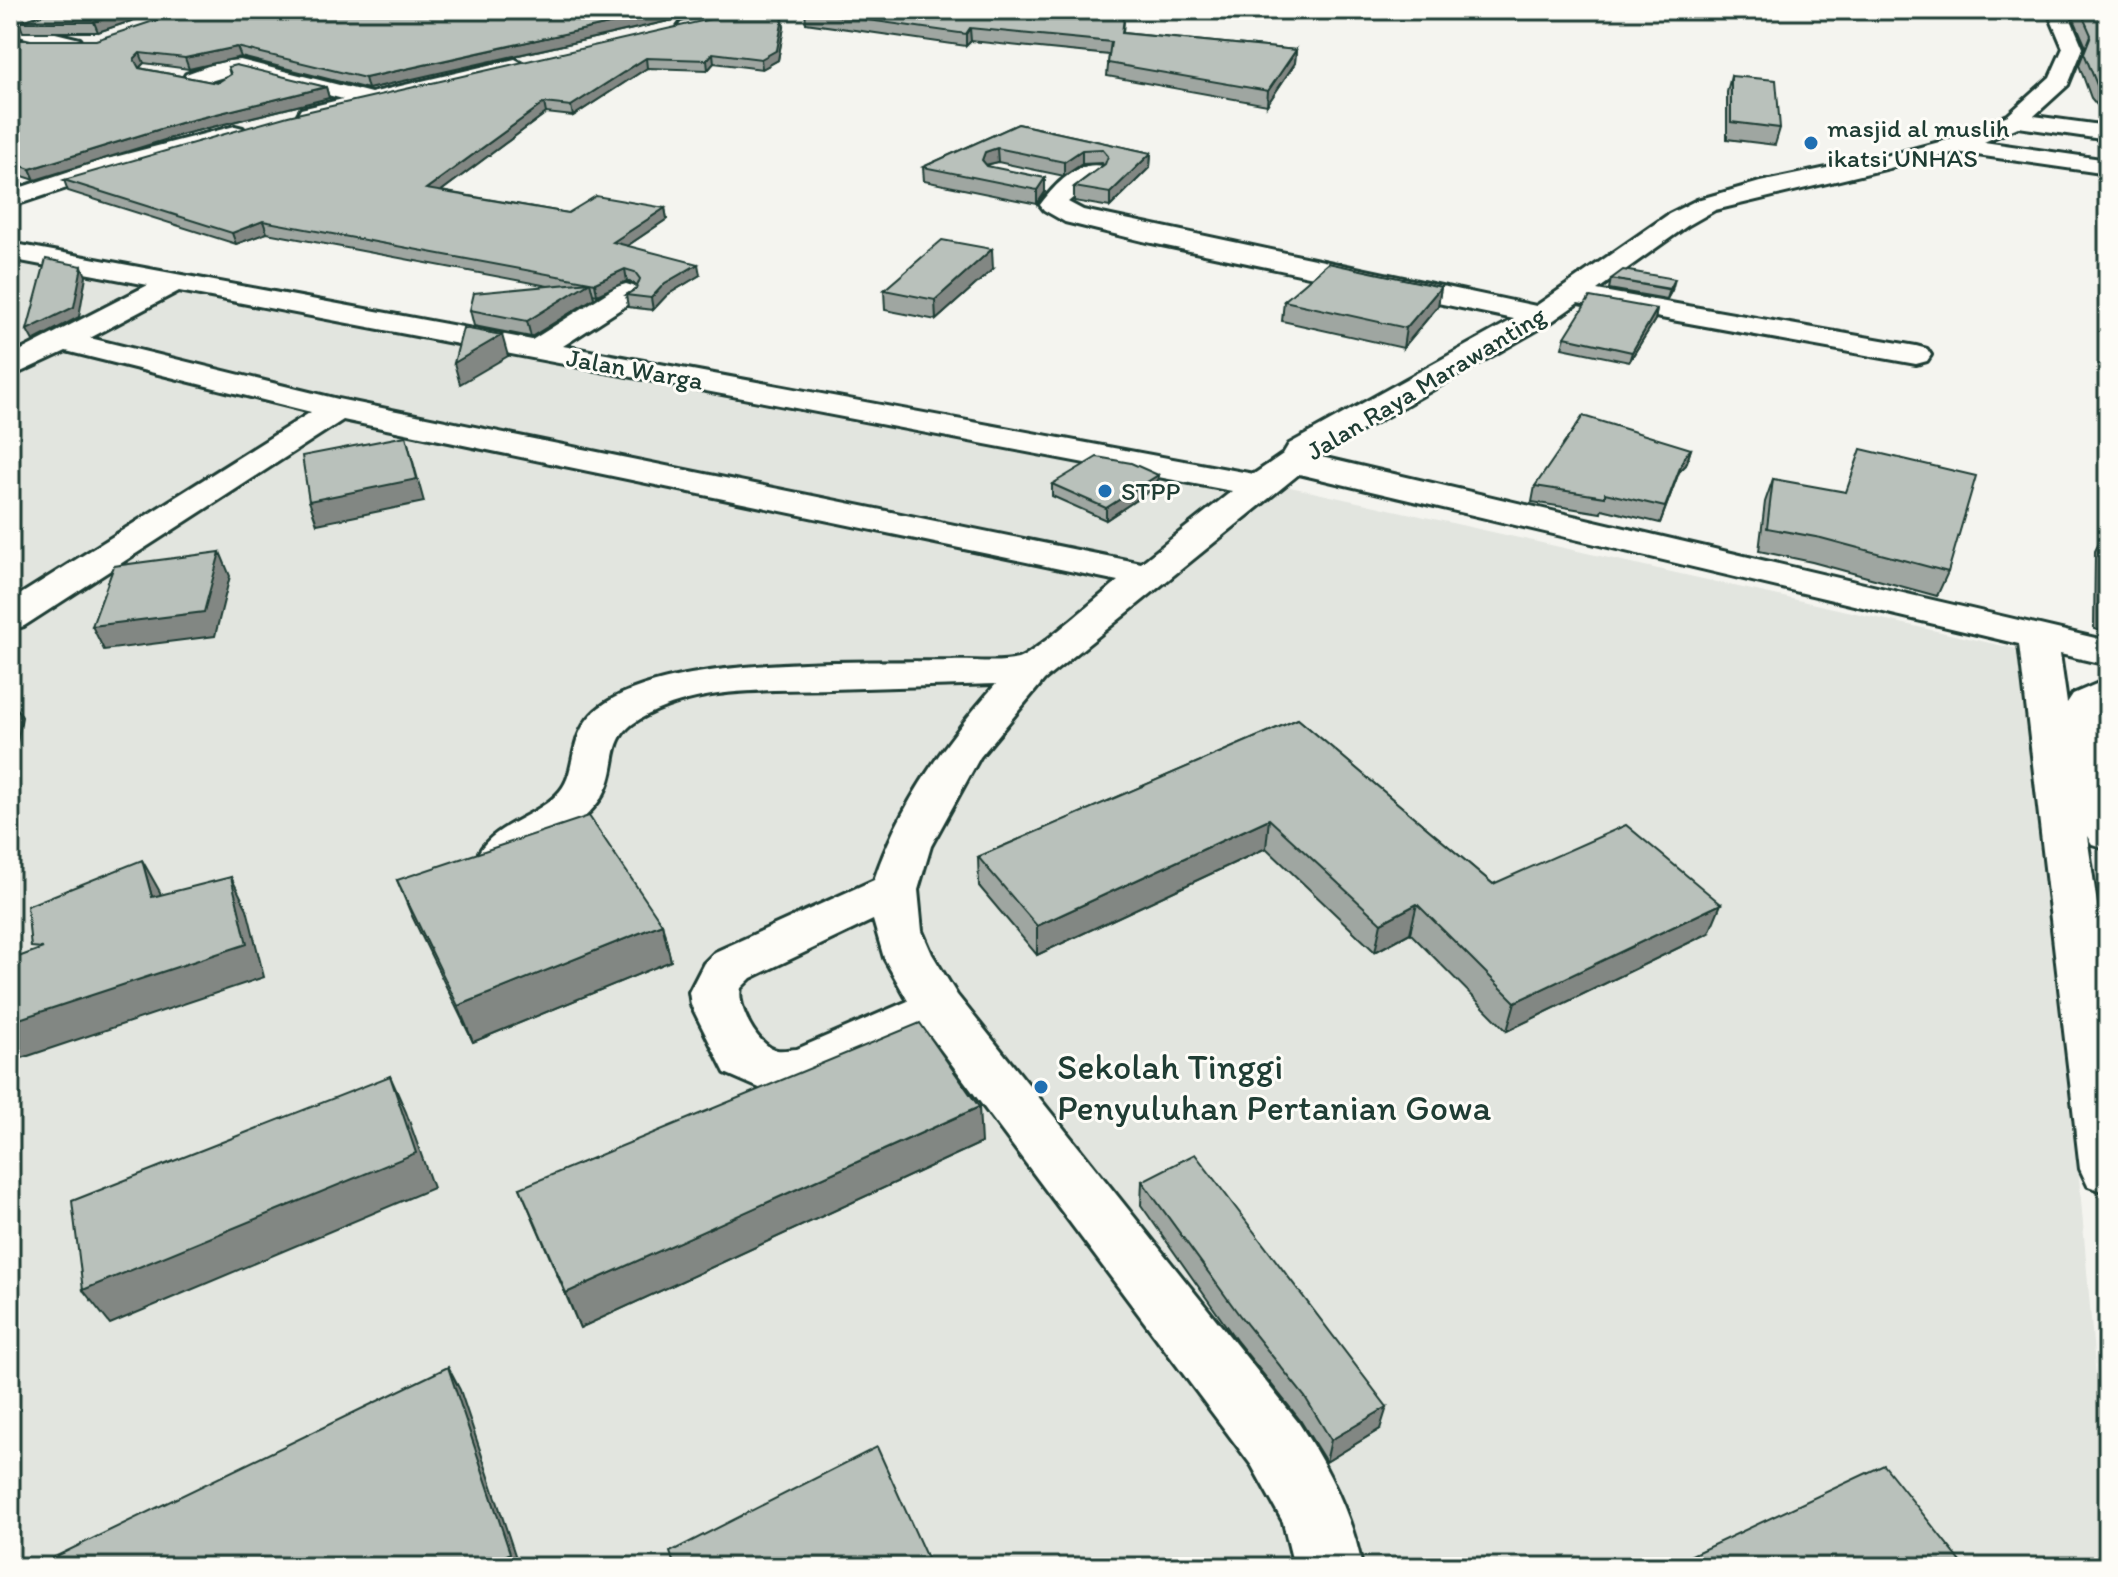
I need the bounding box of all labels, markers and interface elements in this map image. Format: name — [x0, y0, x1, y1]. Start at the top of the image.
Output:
place label: masjid al muslih ikatsi UNHAS — [1827, 112, 2010, 174]
marker: masjid al muslih ikatsi UNHAS — [1802, 134, 1820, 152]
street label: Jalan Raya Marawanting — [1301, 299, 1552, 467]
street label: Jalan Warga — [564, 341, 706, 397]
place label: STPP — [1121, 475, 1180, 507]
marker: STPP — [1096, 482, 1114, 500]
place label: Sekolah Tinggi Penyuluhan Pertanian Gowa — [1057, 1045, 1491, 1129]
marker: Sekolah Tinggi Penyuluhan Pertanian Gowa — [1032, 1078, 1050, 1096]

